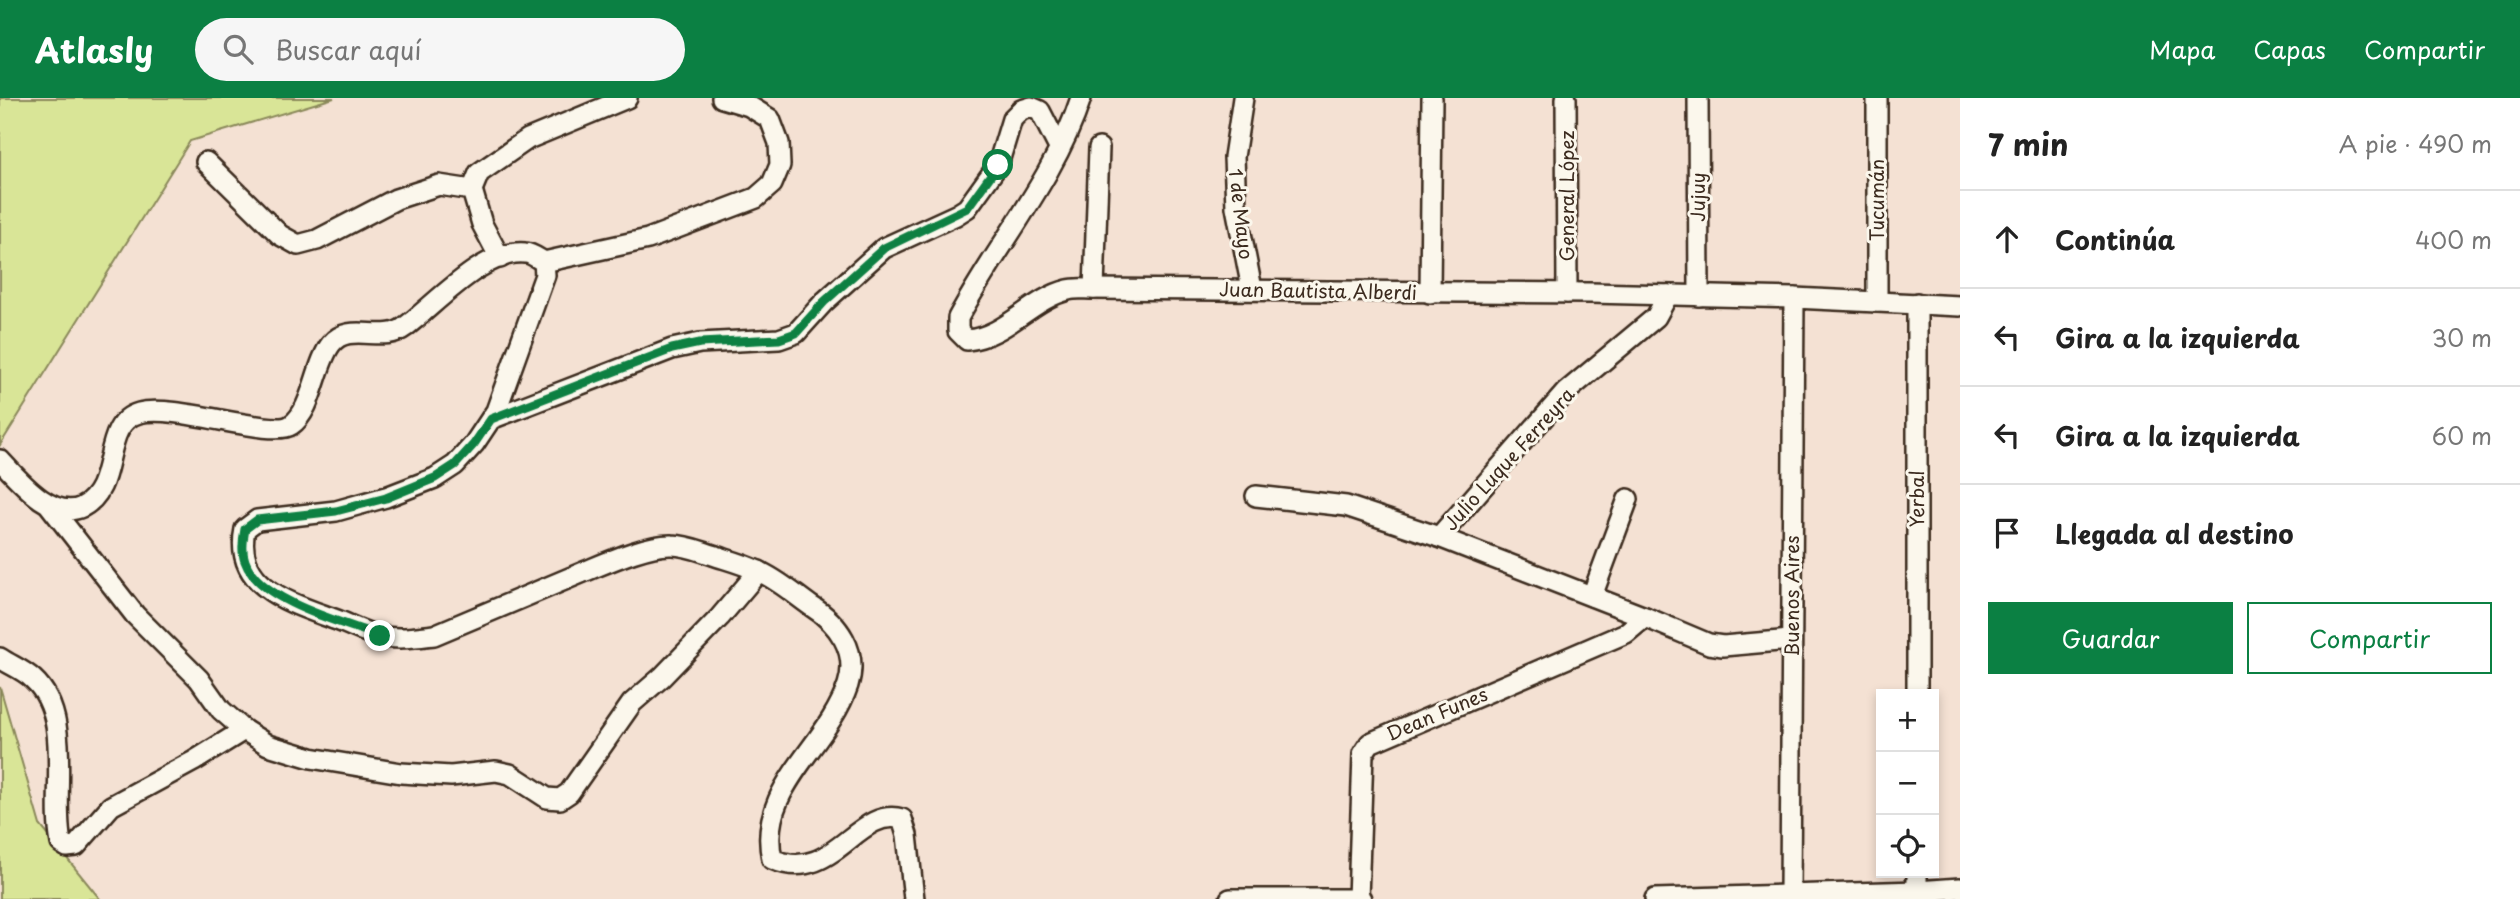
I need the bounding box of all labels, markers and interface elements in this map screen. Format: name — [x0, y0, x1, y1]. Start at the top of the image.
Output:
search box — [195, 18, 685, 81]
text: Atlasly — [35, 24, 153, 74]
icon: search — [219, 30, 257, 68]
text: Buscar aquí — [275, 30, 422, 69]
text: Mapa — [2149, 31, 2215, 67]
text: Capas — [2253, 31, 2326, 67]
text: Compartir — [2364, 31, 2485, 67]
text: 7 min — [1988, 121, 2069, 166]
text: A pie · 490 m — [2339, 126, 2492, 161]
street label: General López — [1552, 131, 1580, 261]
route start — [982, 149, 1013, 180]
street label: Tucumán — [1862, 159, 1890, 241]
street label: 1 de Mayo — [1223, 167, 1261, 261]
street label: Jujuy — [1683, 172, 1711, 222]
icon: ahead — [1988, 220, 2026, 258]
text: Continúa — [2055, 220, 2175, 259]
text: 400 m — [2415, 222, 2492, 257]
street label: Juan Bautista Alberdi — [1219, 274, 1417, 306]
icon: left — [1988, 318, 2026, 356]
text: Gira a la izquierda — [2055, 318, 2300, 357]
text: 30 m — [2431, 320, 2492, 355]
street label: Julio Luque Ferreyra — [1436, 380, 1581, 536]
icon: left — [1988, 416, 2026, 454]
text: Gira a la izquierda — [2055, 416, 2300, 455]
text: 60 m — [2432, 418, 2492, 453]
street label: Yerbal — [1902, 471, 1930, 527]
icon: arrive — [1988, 514, 2026, 552]
text: Llegada al destino — [2055, 514, 2294, 553]
street label: Buenos Aires — [1777, 535, 1805, 657]
button: Guardar — [1988, 602, 2233, 674]
button: Compartir — [2247, 602, 2492, 674]
route end — [364, 620, 395, 651]
street label: Dean Funes — [1382, 679, 1492, 747]
map controls — [1876, 689, 1939, 878]
button: + — [1876, 689, 1939, 752]
button: − — [1876, 752, 1939, 815]
button: locate — [1876, 815, 1939, 878]

